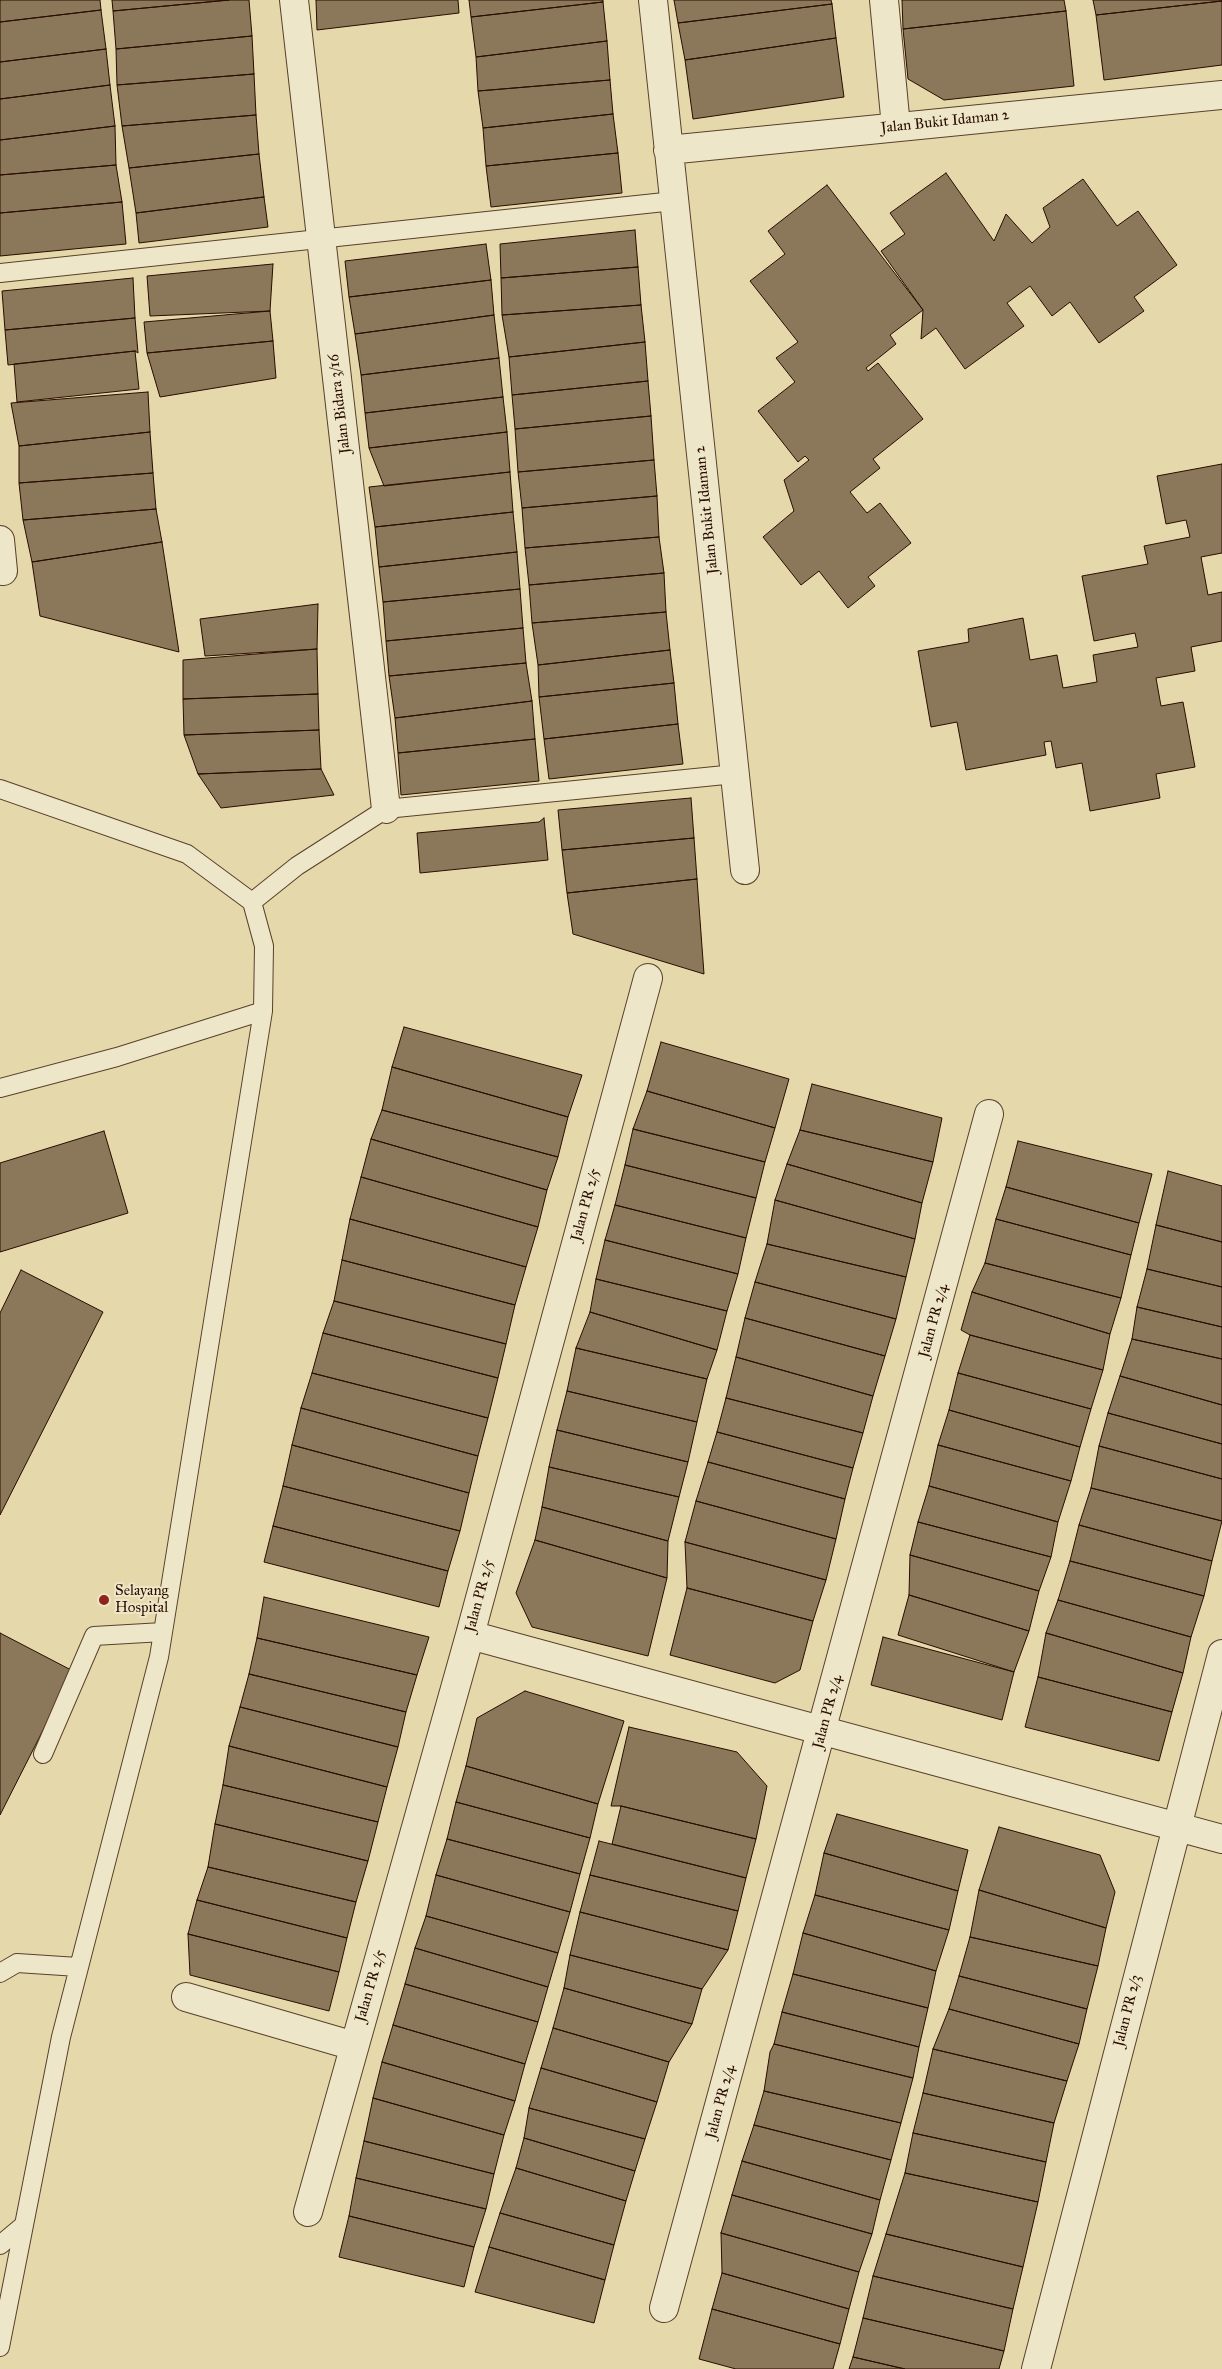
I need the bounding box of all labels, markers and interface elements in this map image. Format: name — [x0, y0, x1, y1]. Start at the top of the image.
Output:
street label: Jalan Bukit Idaman 2 — [880, 106, 1010, 138]
street label: Jalan Bidara 3/16 — [325, 353, 355, 455]
street label: Jalan Bukit Idaman 2 — [691, 445, 723, 575]
street label: Jalan PR 2/5 — [568, 1167, 604, 1243]
street label: Jalan PR 2/4 — [916, 1282, 952, 1360]
street label: Jalan PR 2/5 — [462, 1558, 498, 1634]
place label: Selayang Hospital — [115, 1582, 168, 1617]
marker: Selayang Hospital — [97, 1593, 111, 1607]
street label: Jalan PR 2/4 — [810, 1673, 846, 1751]
street label: Jalan PR 2/5 — [352, 1948, 390, 2024]
street label: Jalan PR 2/3 — [1110, 1973, 1146, 2049]
street label: Jalan PR 2/4 — [703, 2063, 739, 2141]

